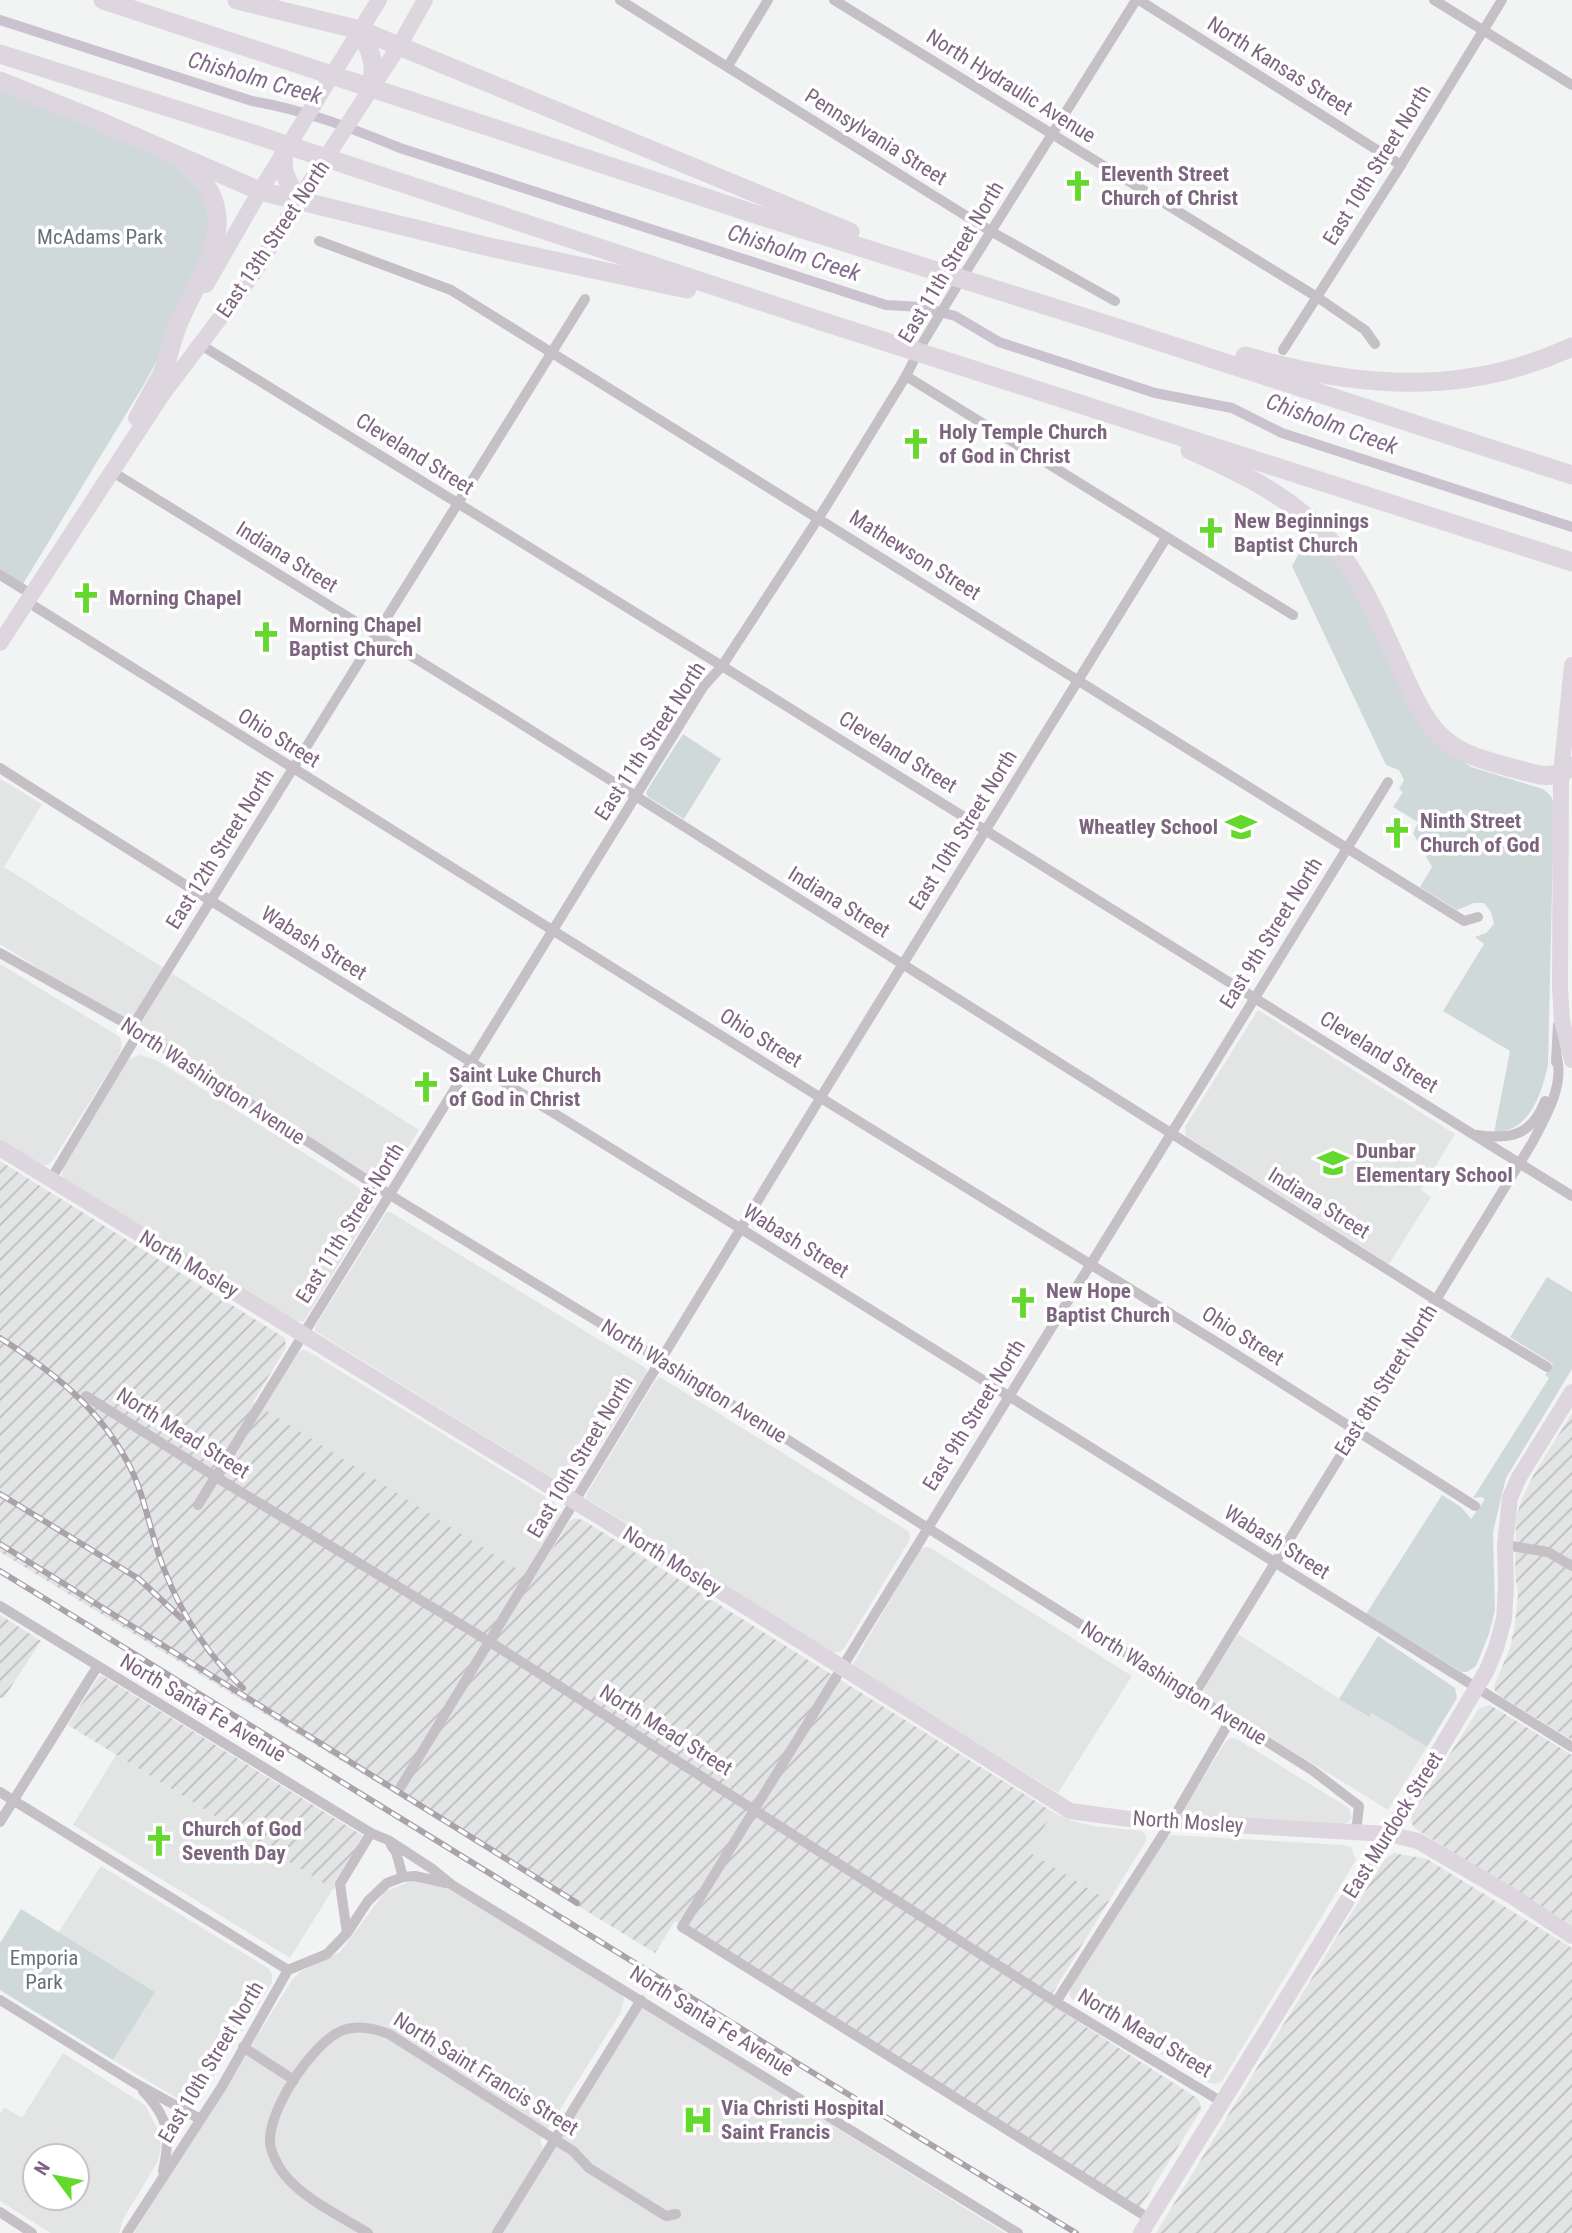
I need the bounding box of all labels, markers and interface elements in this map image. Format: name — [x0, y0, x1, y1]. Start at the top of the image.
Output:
street label: North Kansas Street — [1203, 12, 1357, 120]
street label: North Hydraulic Avenue — [922, 24, 1100, 148]
water label: Chisholm Creek — [185, 46, 326, 110]
street label: East 10th Street North — [1318, 81, 1436, 249]
street label: Pennsylvania Street — [801, 84, 951, 190]
street label: East 13th Street North — [212, 156, 334, 322]
place label: Eleventh Street Church of Christ — [1101, 162, 1238, 210]
church icon: Eleventh Street Church of Christ — [1061, 169, 1095, 203]
street label: East 11th Street North — [893, 177, 1009, 347]
water label: Chisholm Creek — [724, 219, 865, 287]
park label: McAdams Park — [37, 225, 163, 249]
water label: Chisholm Creek — [1263, 388, 1402, 461]
street label: Cleveland Street — [352, 408, 478, 500]
place label: Holy Temple Church of God in Christ — [939, 420, 1107, 468]
church icon: Holy Temple Church of God in Christ — [899, 427, 933, 461]
street label: Mathewson Street — [845, 505, 985, 605]
place label: New Beginnings Baptist Church — [1234, 509, 1369, 557]
street label: Indiana Street — [232, 516, 342, 598]
church icon: New Beginnings Baptist Church — [1194, 516, 1228, 550]
church icon: Morning Chapel — [69, 581, 103, 615]
place label: Morning Chapel — [109, 586, 242, 610]
place label: Morning Chapel Baptist Church — [289, 613, 422, 661]
church icon: Morning Chapel Baptist Church — [249, 620, 283, 654]
street label: East 11th Street North — [590, 657, 710, 825]
street label: Ohio Street — [234, 703, 324, 773]
street label: Cleveland Street — [835, 706, 961, 798]
street label: East 10th Street North — [904, 746, 1022, 914]
street label: East 12th Street North — [161, 765, 279, 933]
place label: Ninth Street Church of God — [1420, 809, 1540, 857]
school or university icon: Wheatley School — [1224, 810, 1258, 844]
place label: Wheatley School — [1079, 815, 1218, 839]
church icon: Ninth Street Church of God — [1380, 816, 1414, 850]
street label: East 9th Street North — [1215, 853, 1327, 1013]
street label: Indiana Street — [784, 861, 894, 943]
street label: Wabash Street — [257, 901, 371, 985]
street label: Ohio Street — [716, 1003, 806, 1073]
street label: Cleveland Street — [1316, 1006, 1442, 1098]
street label: North Washington Avenue — [117, 1013, 310, 1150]
place label: Saint Luke Church of God in Christ — [449, 1063, 601, 1111]
church icon: Saint Luke Church of God in Christ — [409, 1070, 443, 1104]
street label: East 11th Street North — [291, 1139, 409, 1307]
place label: Dunbar Elementary School — [1356, 1139, 1513, 1187]
school or university icon: Dunbar Elementary School — [1316, 1146, 1350, 1180]
street label: Indiana Street — [1264, 1162, 1374, 1244]
street label: Wabash Street — [739, 1199, 853, 1283]
street label: North Mosley — [135, 1225, 243, 1303]
place label: New Hope Baptist Church — [1046, 1279, 1170, 1327]
church icon: New Hope Baptist Church — [1006, 1286, 1040, 1320]
street label: East 8th Street North — [1330, 1300, 1442, 1460]
street label: Ohio Street — [1198, 1301, 1288, 1371]
street label: North Washington Avenue — [597, 1314, 791, 1448]
street label: East 9th Street North — [918, 1335, 1030, 1495]
street label: East 10th Street North — [522, 1372, 638, 1542]
street label: North Mead Street — [112, 1383, 254, 1483]
street label: Wabash Street — [1220, 1500, 1334, 1584]
street label: North Mosley — [619, 1521, 726, 1601]
street label: North Washington Avenue — [1077, 1616, 1271, 1750]
street label: North Santa Fe Avenue — [116, 1649, 290, 1767]
street label: North Mead Street — [595, 1680, 737, 1780]
street label: East Murdock Street — [1338, 1748, 1448, 1902]
street label: North Mosley — [1132, 1806, 1244, 1838]
place label: Church of God Seventh Day — [182, 1817, 302, 1865]
church icon: Church of God Seventh Day — [142, 1824, 176, 1858]
park label: Emporia Park — [10, 1946, 78, 1994]
street label: North Santa Fe Avenue — [626, 1961, 799, 2081]
street label: East 10th Street North — [153, 1977, 269, 2147]
street label: North Mead Street — [1074, 1984, 1216, 2082]
street label: North Saint Francis Street — [389, 2007, 583, 2141]
place label: Via Christi Hospital Saint Francis — [721, 2096, 884, 2144]
hospital icon: Via Christi Hospital Saint Francis — [681, 2103, 715, 2137]
north arrow — [21, 2142, 91, 2212]
text: N — [29, 2157, 55, 2179]

